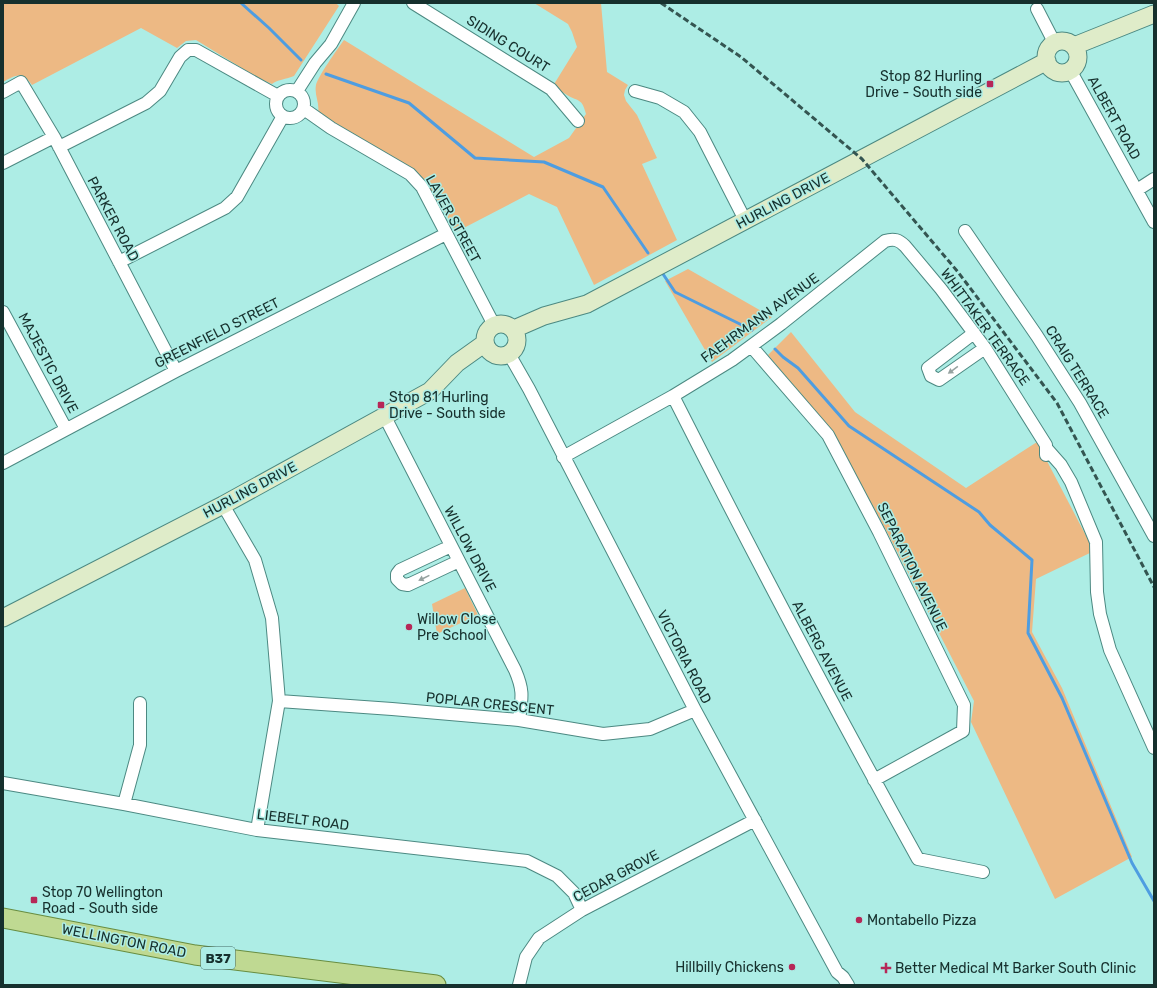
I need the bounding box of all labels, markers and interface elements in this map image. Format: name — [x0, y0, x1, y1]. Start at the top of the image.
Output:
street label: SIDING COURT — [463, 12, 553, 76]
place label: Stop 82 Hurling Drive - South side — [865, 68, 982, 101]
street label: ALBERT ROAD — [1084, 73, 1144, 163]
marker: Stop 82 Hurling Drive - South side — [985, 79, 995, 89]
street label: HURLING DRIVE — [733, 169, 833, 233]
street label: LAVER STREET — [422, 172, 484, 266]
street label: PARKER ROAD — [83, 174, 143, 264]
street label: WHITTAKER TERRACE — [937, 265, 1033, 389]
street label: FAEHRMANN AVENUE — [698, 269, 822, 367]
street label: GREENFIELD STREET — [152, 294, 282, 372]
street label: MAJESTIC DRIVE — [14, 310, 82, 416]
street label: CRAIG TERRACE — [1042, 322, 1112, 422]
one-way arrow — [948, 366, 958, 374]
place label: Stop 81 Hurling Drive - South side — [389, 389, 506, 422]
marker: Stop 81 Hurling Drive - South side — [376, 400, 386, 410]
street label: HURLING DRIVE — [200, 458, 300, 522]
street label: SEPARATION AVENUE — [873, 500, 951, 634]
street label: WILLOW DRIVE — [440, 503, 500, 595]
one-way arrow — [418, 575, 429, 581]
street label: ALBERG AVENUE — [788, 598, 856, 704]
street label: VICTORIA ROAD — [653, 607, 715, 707]
place label: Willow Close Pre School — [417, 611, 496, 644]
marker: Willow Close Pre School — [404, 622, 414, 632]
street label: POPLAR CRESCENT — [425, 689, 555, 719]
street label: LIEBELT ROAD — [256, 806, 350, 834]
street label: CEDAR GROVE — [570, 846, 662, 906]
place label: Stop 70 Wellington Road - South side — [42, 884, 163, 917]
marker: Stop 70 Wellington Road - South side — [29, 895, 39, 905]
place label: Montabello Pizza — [867, 912, 977, 929]
marker: Montabello Pizza — [854, 915, 864, 925]
street label: WELLINGTON ROAD — [60, 921, 188, 961]
road number: B37 — [201, 947, 235, 969]
place label: Hillbilly Chickens — [675, 959, 784, 976]
place label: Better Medical Mt Barker South Clinic — [895, 960, 1136, 977]
marker: Hillbilly Chickens — [787, 962, 797, 972]
marker: Better Medical Mt Barker South Clinic — [880, 962, 892, 974]

